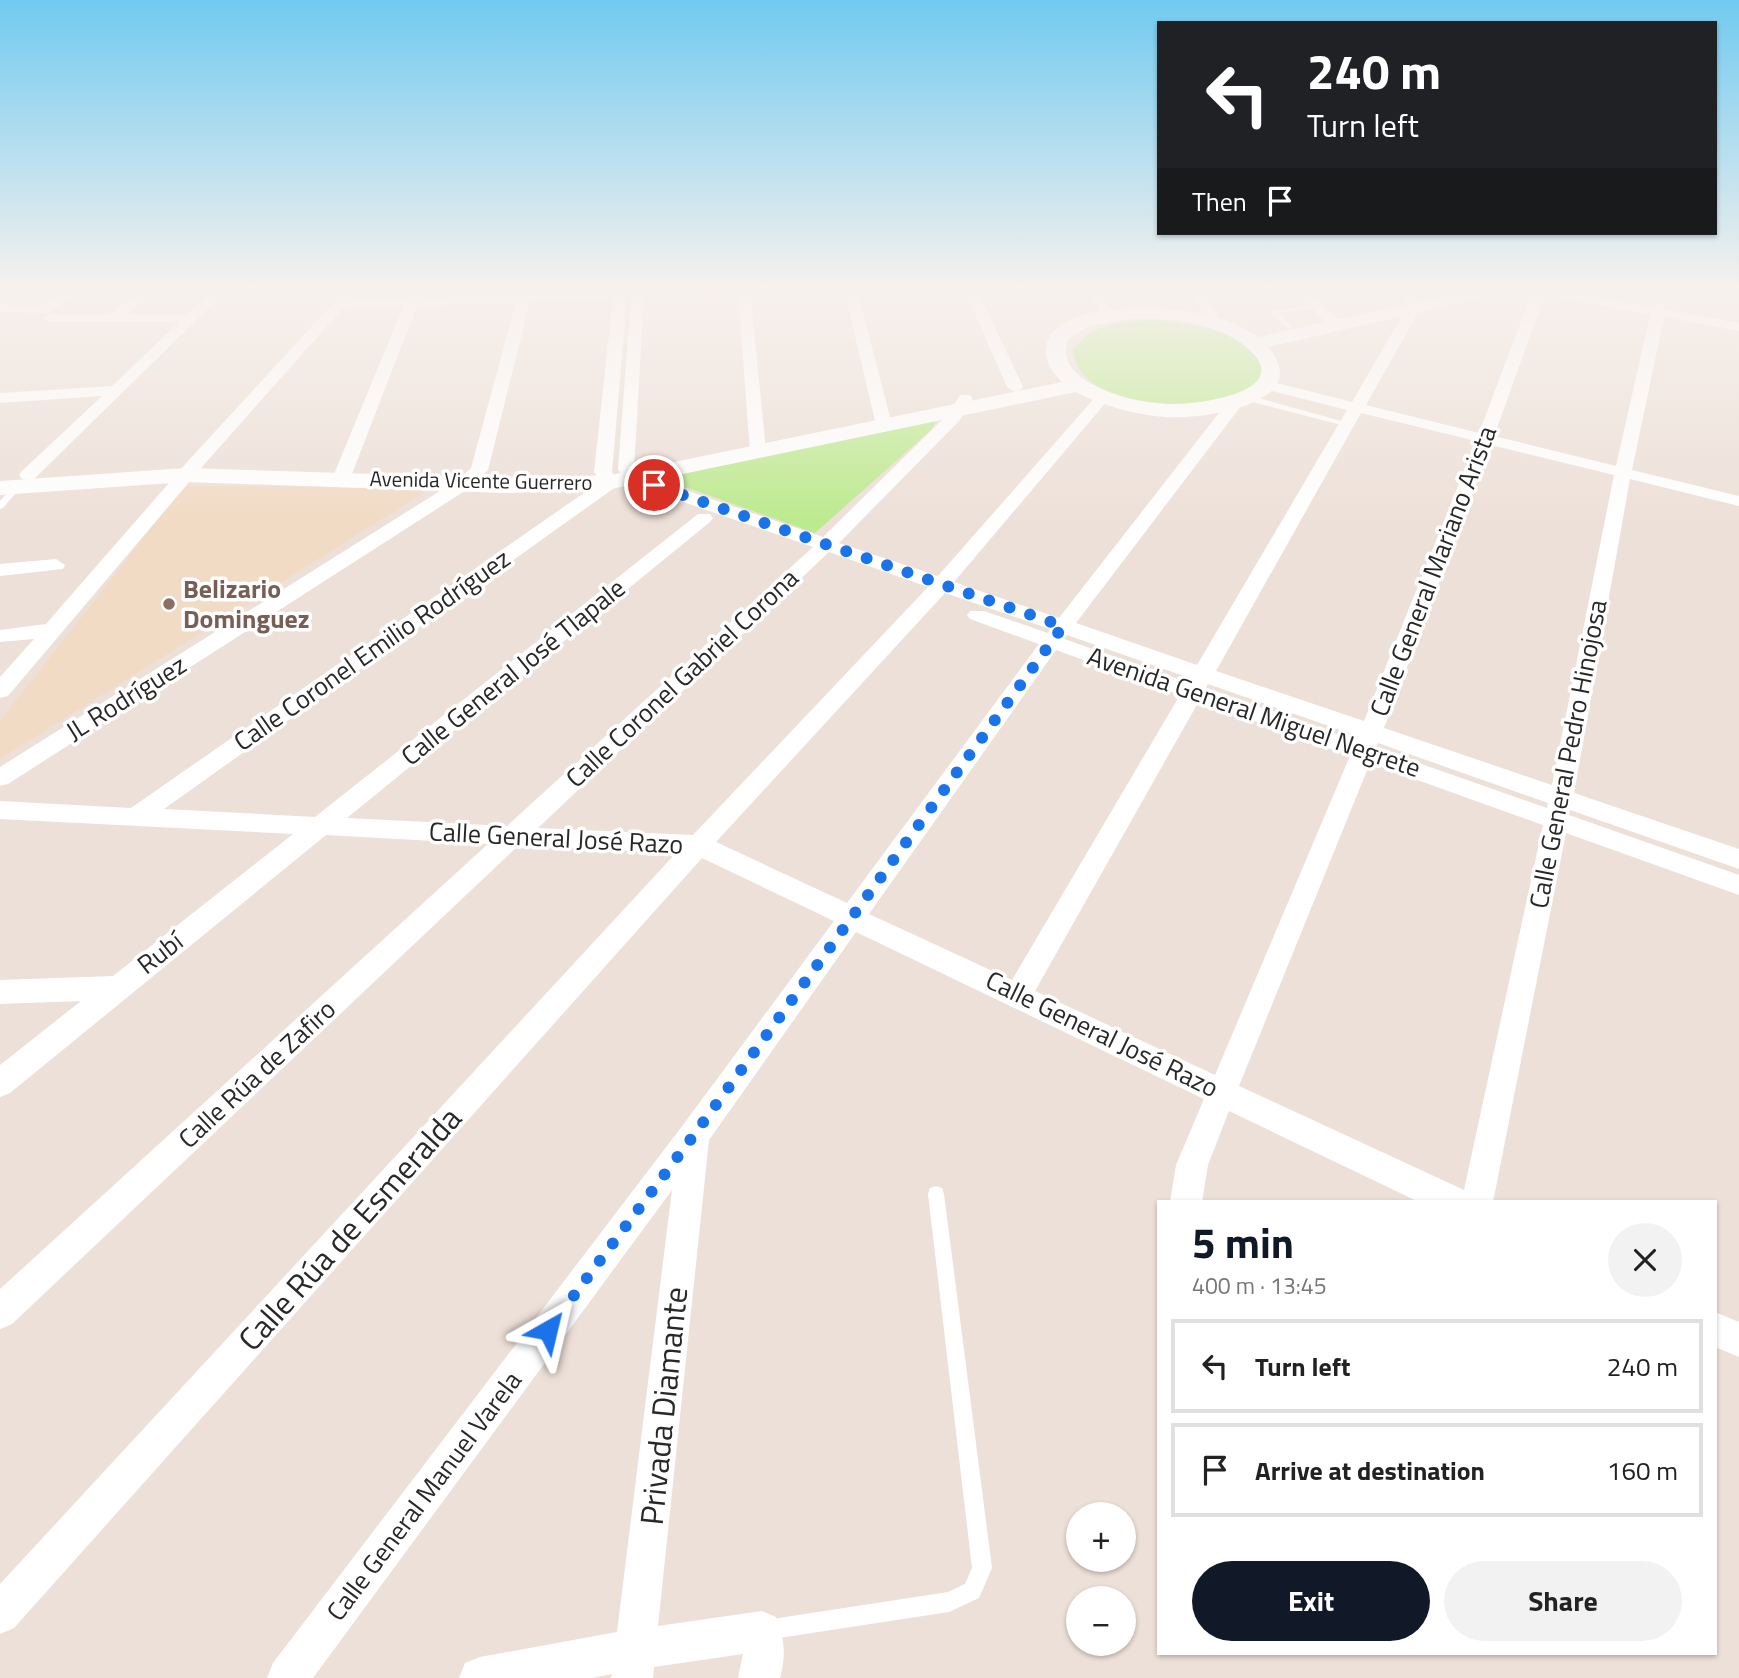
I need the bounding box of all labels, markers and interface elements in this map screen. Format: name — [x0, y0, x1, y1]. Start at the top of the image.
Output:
text: 240 m — [1307, 33, 1441, 108]
icon: left — [1192, 49, 1283, 140]
text: Turn left — [1307, 101, 1419, 149]
text: Then — [1192, 182, 1247, 221]
icon: arrive — [1261, 182, 1299, 220]
street label: Calle General Mariano Arista — [1359, 420, 1506, 722]
pin — [624, 455, 684, 515]
street label: Avenida Vicente Guerrero — [369, 462, 593, 498]
icon: arrive — [635, 466, 673, 504]
street label: Calle Coronel Emilio Rodríguez — [225, 539, 518, 760]
street label: Calle Coronel Gabriel Corona — [556, 559, 807, 796]
place label: Belizario Dominguez — [183, 569, 310, 638]
street label: Calle General José Tlapale — [392, 569, 633, 774]
marker: Belizario Dominguez — [161, 596, 177, 612]
street label: Calle General Pedro Hinojosa — [1518, 596, 1617, 912]
street label: Avenida General Miguel Negrete — [1082, 636, 1426, 787]
street label: JL Rodríguez — [58, 645, 194, 750]
street label: Calle General José Razo — [428, 811, 684, 864]
street label: Rubí — [128, 921, 193, 983]
street label: Calle General José Razo — [979, 960, 1225, 1107]
street label: Calle Rúa de Zafiro — [169, 990, 344, 1157]
street label: Calle Rúa de Esmeralda — [226, 1096, 472, 1361]
text: 5 min — [1192, 1210, 1294, 1274]
button: close — [1608, 1223, 1682, 1297]
text: 400 m · 13:45 — [1192, 1268, 1327, 1303]
street label: Privada Diamante — [627, 1284, 699, 1527]
position arrow — [511, 1293, 585, 1367]
icon: left — [1196, 1347, 1234, 1385]
text: Turn left — [1255, 1347, 1350, 1386]
text: 240 m — [1607, 1347, 1678, 1386]
street label: Calle General Manuel Varela — [317, 1363, 531, 1629]
icon: arrive — [1196, 1451, 1234, 1489]
text: Arrive at destination — [1255, 1451, 1485, 1490]
text: 160 m — [1607, 1451, 1678, 1490]
map controls — [1066, 1502, 1136, 1656]
button: + — [1066, 1502, 1136, 1572]
button: Exit — [1192, 1561, 1430, 1641]
button: Share — [1444, 1561, 1682, 1641]
button: − — [1066, 1586, 1136, 1656]

